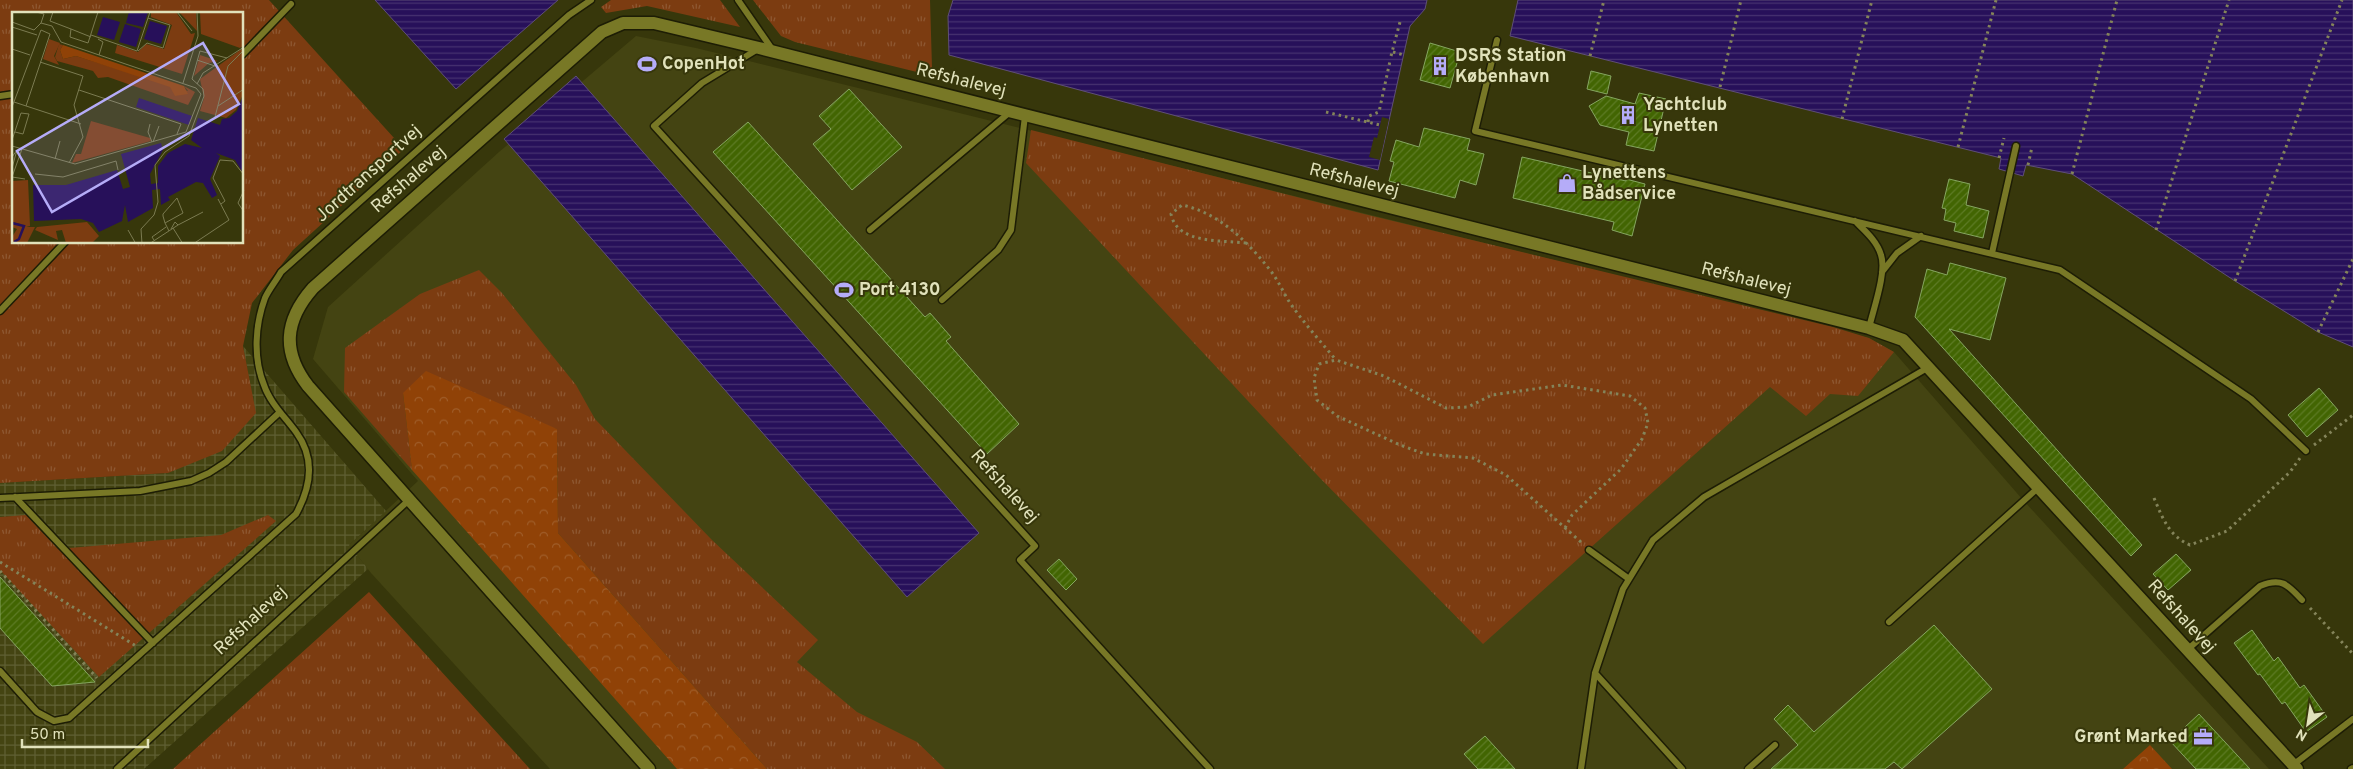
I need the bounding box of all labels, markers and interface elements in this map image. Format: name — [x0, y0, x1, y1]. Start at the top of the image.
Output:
inset map — [12, 12, 244, 244]
place label: DSRS Station København — [1455, 45, 1567, 89]
sports icon: CopenHot — [636, 53, 658, 75]
place label: CopenHot — [662, 53, 745, 76]
building icon: DSRS Station København — [1429, 55, 1451, 77]
street label: Refshalevej — [914, 59, 1008, 103]
place label: Yachtclub Lynetten — [1643, 94, 1727, 138]
building icon: Yachtclub Lynetten — [1617, 104, 1639, 126]
street label: Jordtransportvej — [311, 120, 427, 228]
street label: Refshalevej — [367, 141, 451, 219]
street label: Refshalevej — [1307, 159, 1401, 203]
place label: Lynettens Bådservice — [1582, 162, 1676, 206]
shop icon: Lynettens Bådservice — [1556, 172, 1578, 194]
street label: Refshalevej — [1699, 258, 1793, 302]
sports icon: Port 4130 — [833, 279, 855, 301]
place label: Port 4130 — [859, 279, 941, 302]
street label: Refshalevej — [965, 445, 1043, 529]
street label: Refshalevej — [2142, 575, 2220, 659]
street label: Refshalevej — [210, 581, 292, 661]
north arrow — [2283, 699, 2333, 749]
scale bar — [22, 716, 149, 748]
text: N — [2294, 724, 2311, 744]
text: 50 m — [30, 726, 65, 745]
place label: Grønt Marked — [2074, 726, 2188, 749]
office icon: Grønt Marked — [2192, 726, 2214, 748]

